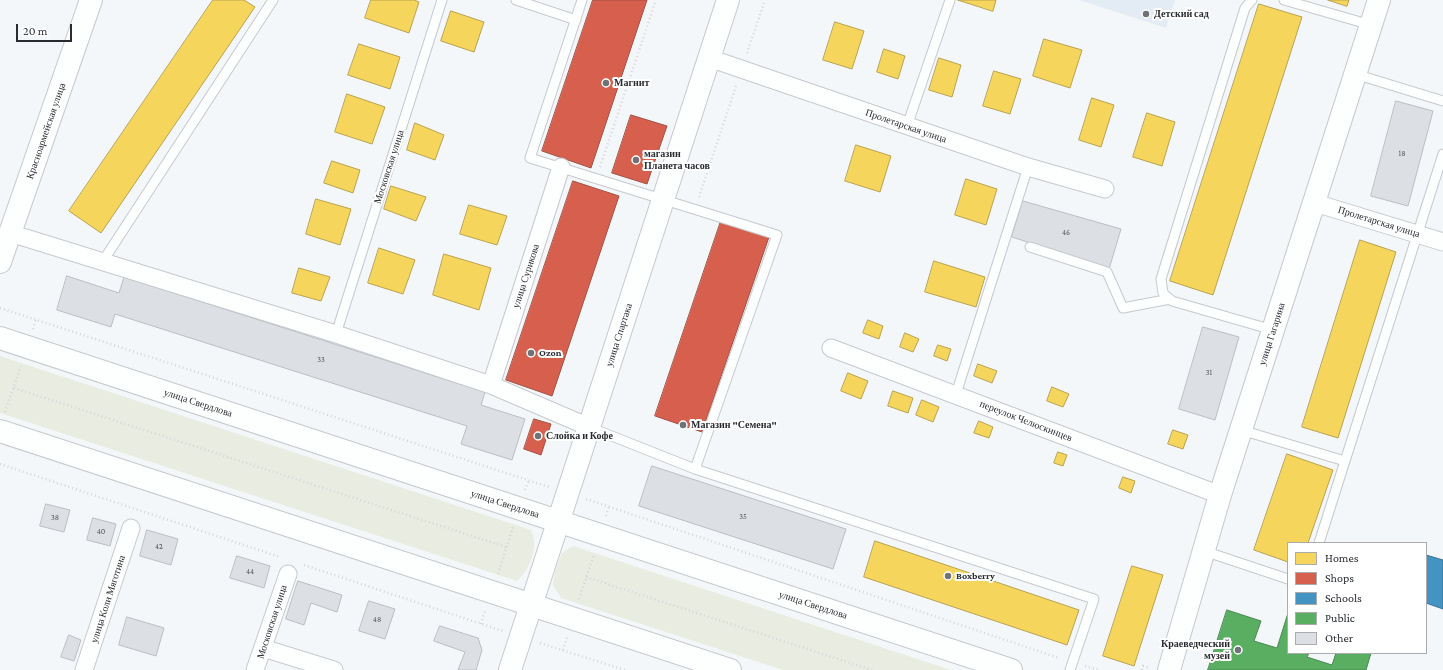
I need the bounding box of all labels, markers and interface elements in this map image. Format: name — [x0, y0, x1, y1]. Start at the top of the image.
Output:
place label: Детский сад — [1154, 8, 1209, 20]
marker: Детский сад — [1141, 9, 1151, 19]
scale bar — [18, 16, 74, 42]
text: 20 m — [23, 24, 47, 38]
place label: Магнит — [614, 77, 649, 89]
marker: Магнит — [601, 78, 611, 88]
street label: Красноармейская улица — [24, 81, 68, 181]
street label: Пролетарская улица — [864, 106, 948, 146]
street label: Московская улица — [371, 128, 407, 206]
place label: магазин Планета часов — [644, 148, 710, 172]
house number: 18 — [1399, 149, 1405, 159]
marker: магазин Планета часов — [631, 155, 641, 165]
street label: Пролетарская улица — [1337, 204, 1421, 240]
house number: 46 — [1062, 228, 1070, 238]
street label: улица Сурикова — [510, 242, 542, 310]
street label: улица Гагарина — [1256, 301, 1288, 367]
street label: улица Спартака — [603, 302, 635, 368]
place label: Ozon — [539, 347, 561, 359]
marker: Ozon — [526, 348, 536, 358]
house number: 33 — [317, 355, 325, 365]
house number: 31 — [1206, 368, 1212, 378]
street label: улица Свердлова — [162, 386, 234, 420]
street label: переулок Челюскинцев — [978, 398, 1074, 444]
place label: Магазин "Семена" — [691, 419, 777, 431]
marker: Магазин "Семена" — [678, 420, 688, 430]
place label: Слойка и Кофе — [546, 430, 613, 442]
marker: Слойка и Кофе — [533, 431, 543, 441]
street label: улица Свердлова — [469, 487, 541, 521]
house number: 35 — [739, 512, 747, 522]
house number: 38 — [51, 513, 59, 523]
house number: 40 — [97, 527, 105, 537]
house number: 42 — [155, 542, 163, 552]
legend — [1287, 542, 1427, 654]
text: Homes — [1325, 551, 1358, 565]
street label: улица Коли Мяготина — [88, 554, 128, 644]
house number: 44 — [246, 567, 254, 577]
place label: Boxberry — [956, 570, 995, 582]
marker: Boxberry — [943, 571, 953, 581]
text: Shops — [1325, 571, 1354, 585]
street label: Московская улица — [254, 583, 290, 661]
street label: улица Свердлова — [777, 588, 849, 622]
text: Schools — [1325, 591, 1362, 605]
text: Public — [1325, 611, 1355, 625]
house number: 48 — [373, 615, 381, 625]
text: Other — [1325, 631, 1353, 645]
place label: Краеведческий музей — [1161, 638, 1230, 662]
marker: Краеведческий музей — [1233, 645, 1243, 655]

